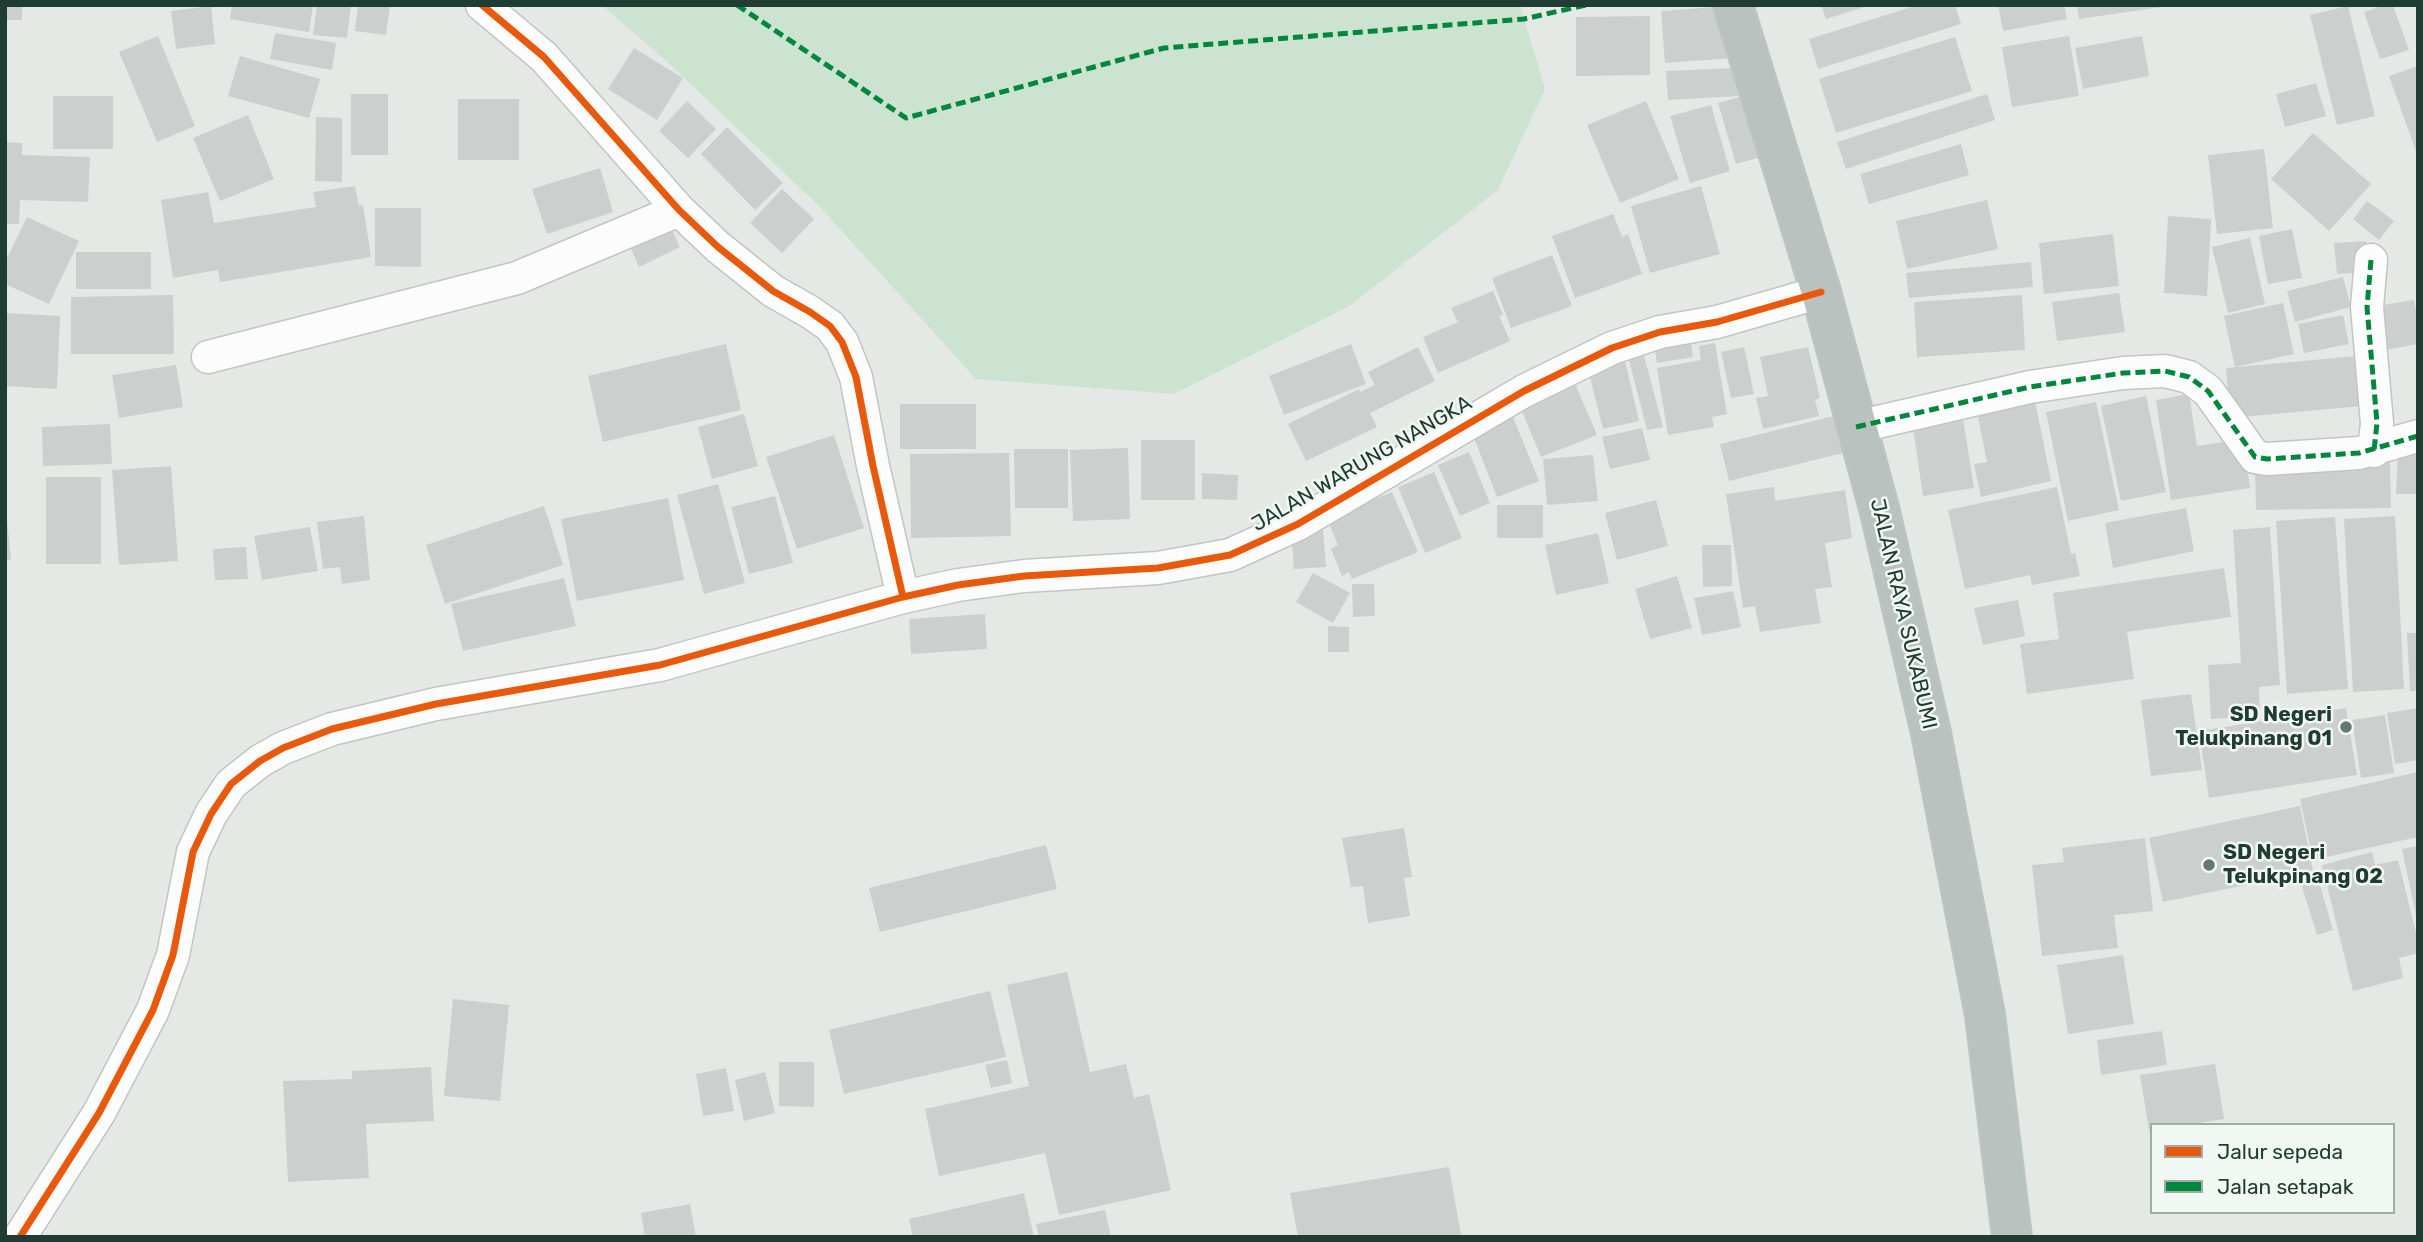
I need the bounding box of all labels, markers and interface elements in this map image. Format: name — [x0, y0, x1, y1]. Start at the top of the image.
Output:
street label: JALAN WARUNG NANGKA — [1248, 391, 1476, 537]
street label: JALAN RAYA SUKABUMI — [1864, 496, 1942, 732]
place label: SD Negeri Telukpinang 01 — [2175, 702, 2332, 752]
marker: SD Negeri Telukpinang 01 — [2338, 719, 2354, 735]
place label: SD Negeri Telukpinang 02 — [2223, 840, 2383, 890]
marker: SD Negeri Telukpinang 02 — [2201, 857, 2217, 873]
legend — [2150, 1123, 2395, 1214]
text: Jalur sepeda — [2217, 1139, 2343, 1164]
text: Jalan setapak — [2217, 1174, 2354, 1199]

